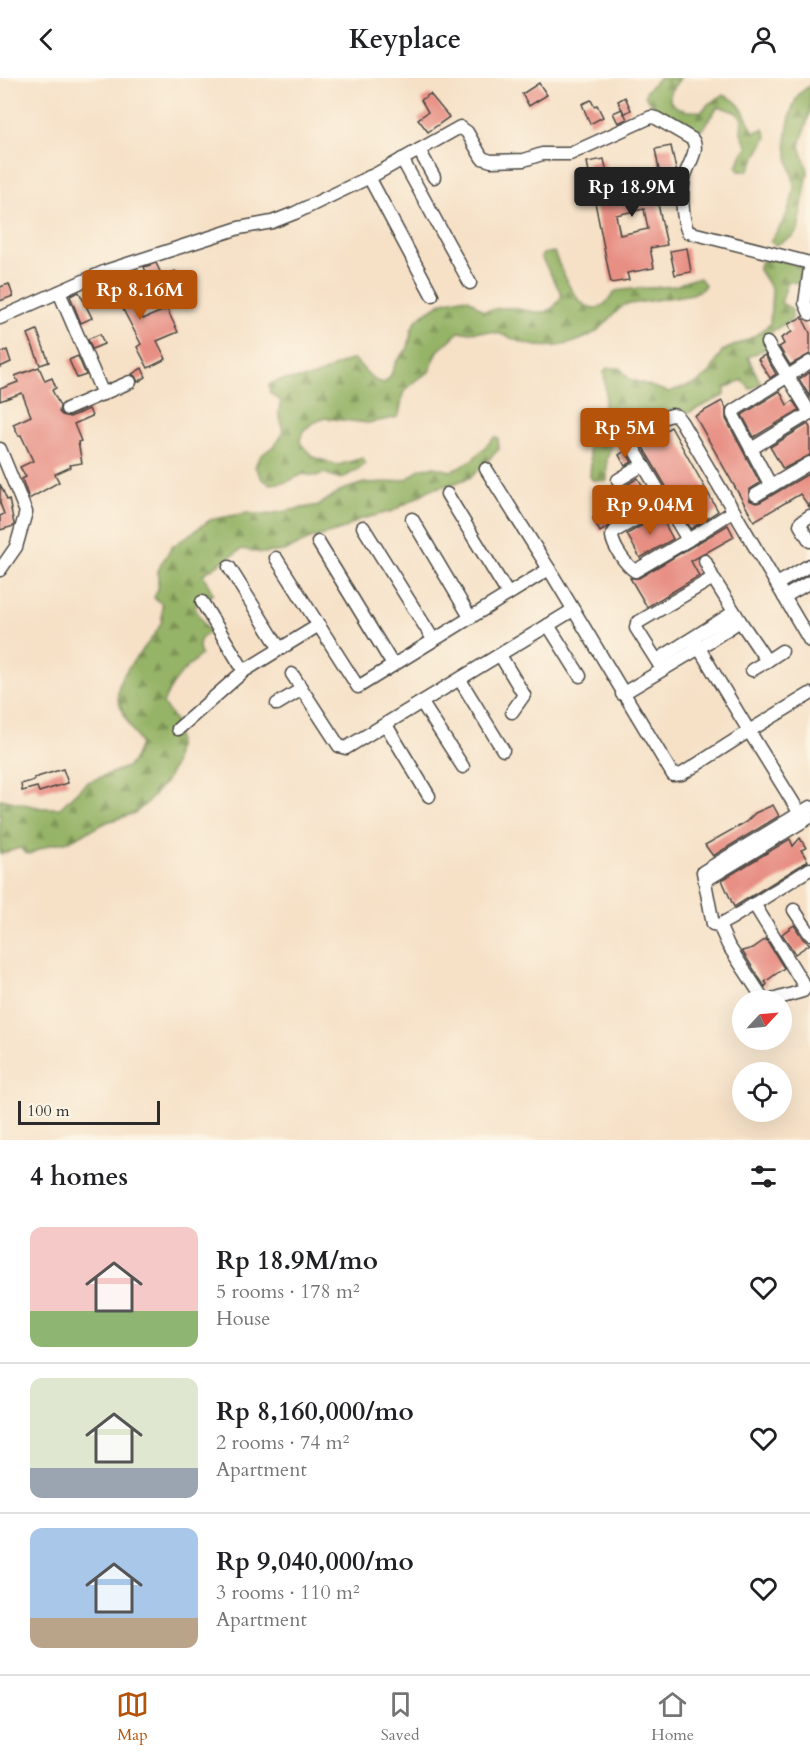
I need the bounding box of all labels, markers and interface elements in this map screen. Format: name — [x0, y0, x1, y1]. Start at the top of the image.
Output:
text: Keyplace — [349, 21, 461, 58]
icon: back — [30, 23, 63, 56]
icon: person — [747, 23, 780, 56]
pin: Rp 18.9M — [570, 167, 694, 218]
text: Rp 18.9M — [588, 173, 676, 200]
pin: Rp 8.16M — [78, 270, 202, 321]
text: Rp 8.16M — [96, 276, 184, 303]
pin: Rp 5M — [583, 408, 667, 459]
text: Rp 5M — [594, 414, 656, 441]
pin: Rp 9.04M — [588, 485, 712, 536]
text: Rp 9.04M — [606, 491, 694, 518]
north arrow — [732, 990, 792, 1050]
map controls — [732, 990, 792, 1122]
button: locate — [732, 1062, 792, 1122]
scale bar — [18, 1098, 160, 1126]
text: 100 m — [27, 1100, 69, 1122]
text: 4 homes — [30, 1159, 128, 1194]
icon: filters — [747, 1160, 780, 1193]
text: Rp 18.9M/mo — [216, 1243, 378, 1278]
icon: home — [78, 1251, 150, 1323]
icon: heart — [747, 1271, 780, 1304]
text: 5 rooms · 178 m² — [216, 1278, 360, 1305]
text: House — [216, 1305, 270, 1332]
text: Rp 8,160,000/mo — [216, 1394, 414, 1429]
icon: home — [78, 1402, 150, 1474]
icon: heart — [747, 1422, 780, 1455]
text: 2 rooms · 74 m² — [216, 1429, 349, 1456]
text: Apartment — [216, 1456, 307, 1483]
text: Rp 9,040,000/mo — [216, 1544, 414, 1579]
icon: home — [78, 1552, 150, 1624]
icon: heart — [747, 1572, 780, 1605]
text: 3 rooms · 110 m² — [216, 1579, 360, 1606]
text: Apartment — [216, 1606, 307, 1633]
tab: Map — [116, 1688, 149, 1746]
tab: Saved — [381, 1688, 419, 1746]
tab: Home — [651, 1688, 694, 1746]

